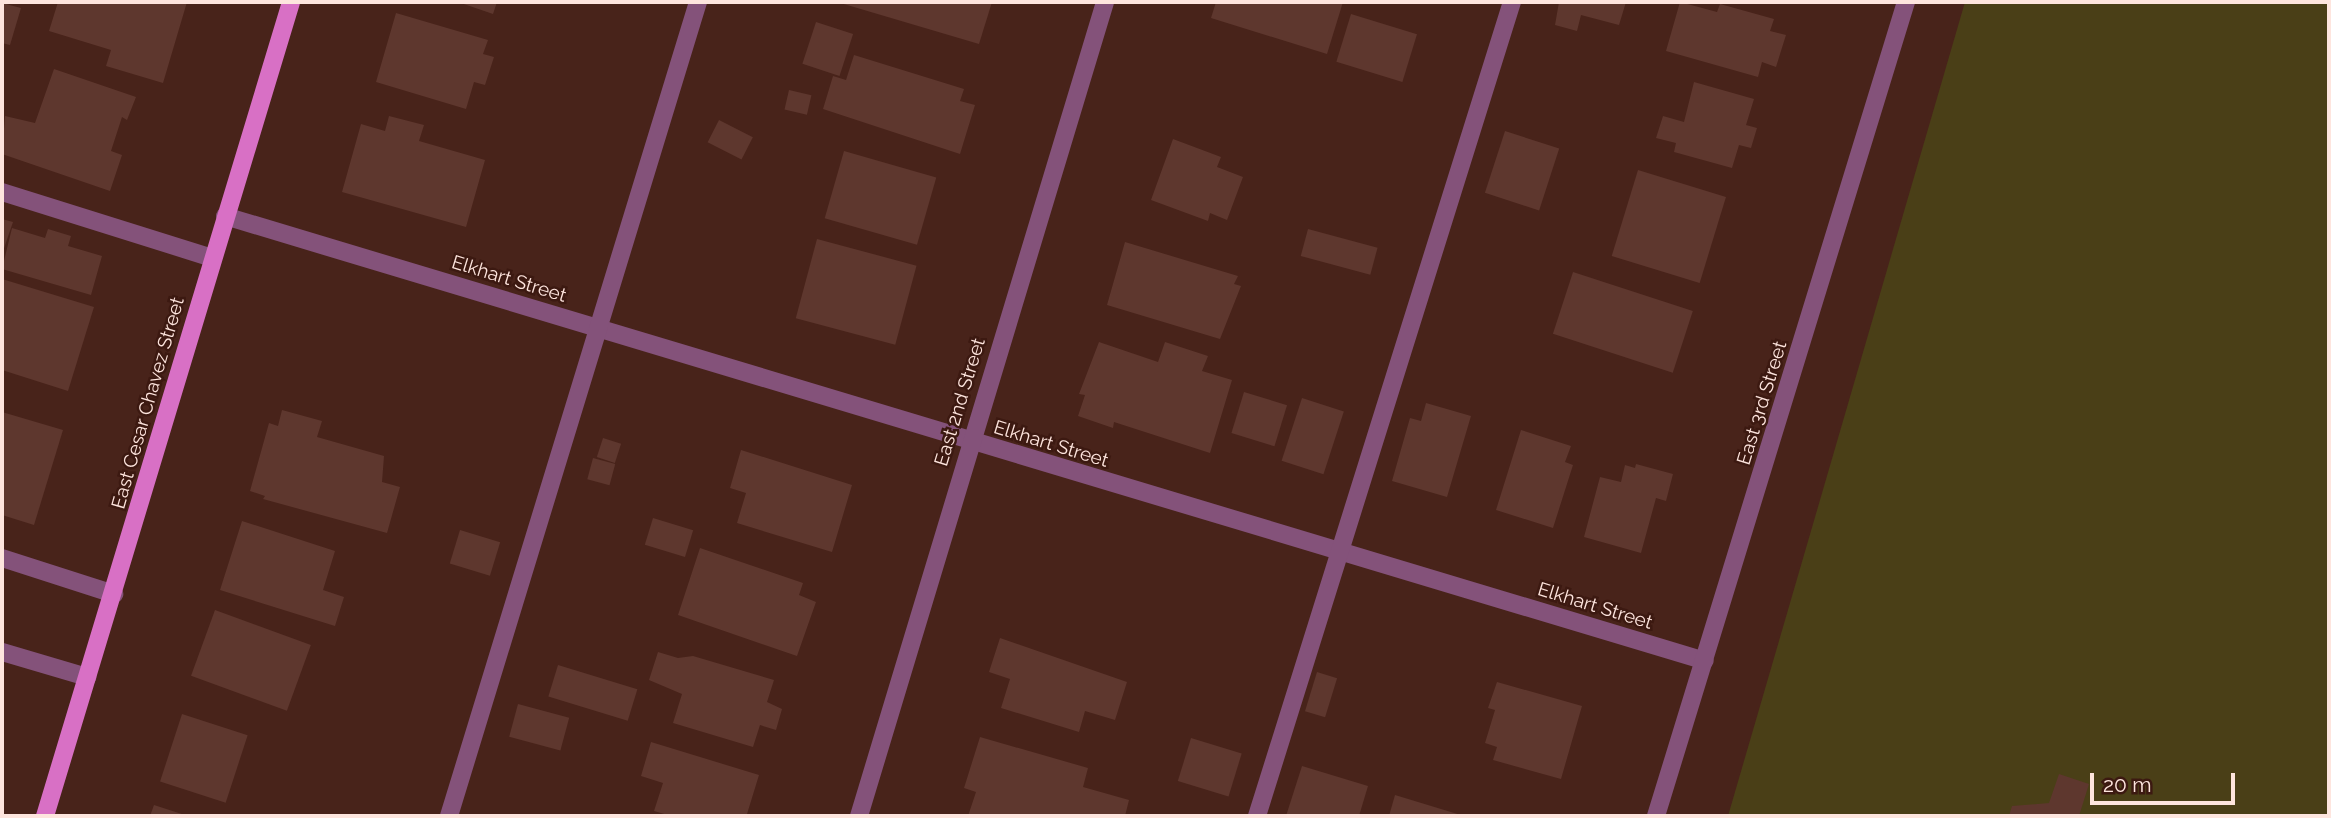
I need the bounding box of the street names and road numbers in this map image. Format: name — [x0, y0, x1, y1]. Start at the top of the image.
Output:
street label: Elkhart Street — [449, 251, 569, 307]
street label: East Cesar Chavez Street — [107, 294, 189, 512]
street label: East 2nd Street — [930, 335, 990, 469]
street label: East 3rd Street — [1732, 338, 1792, 468]
street label: Elkhart Street — [991, 416, 1111, 472]
street label: Elkhart Street — [1535, 578, 1655, 634]

